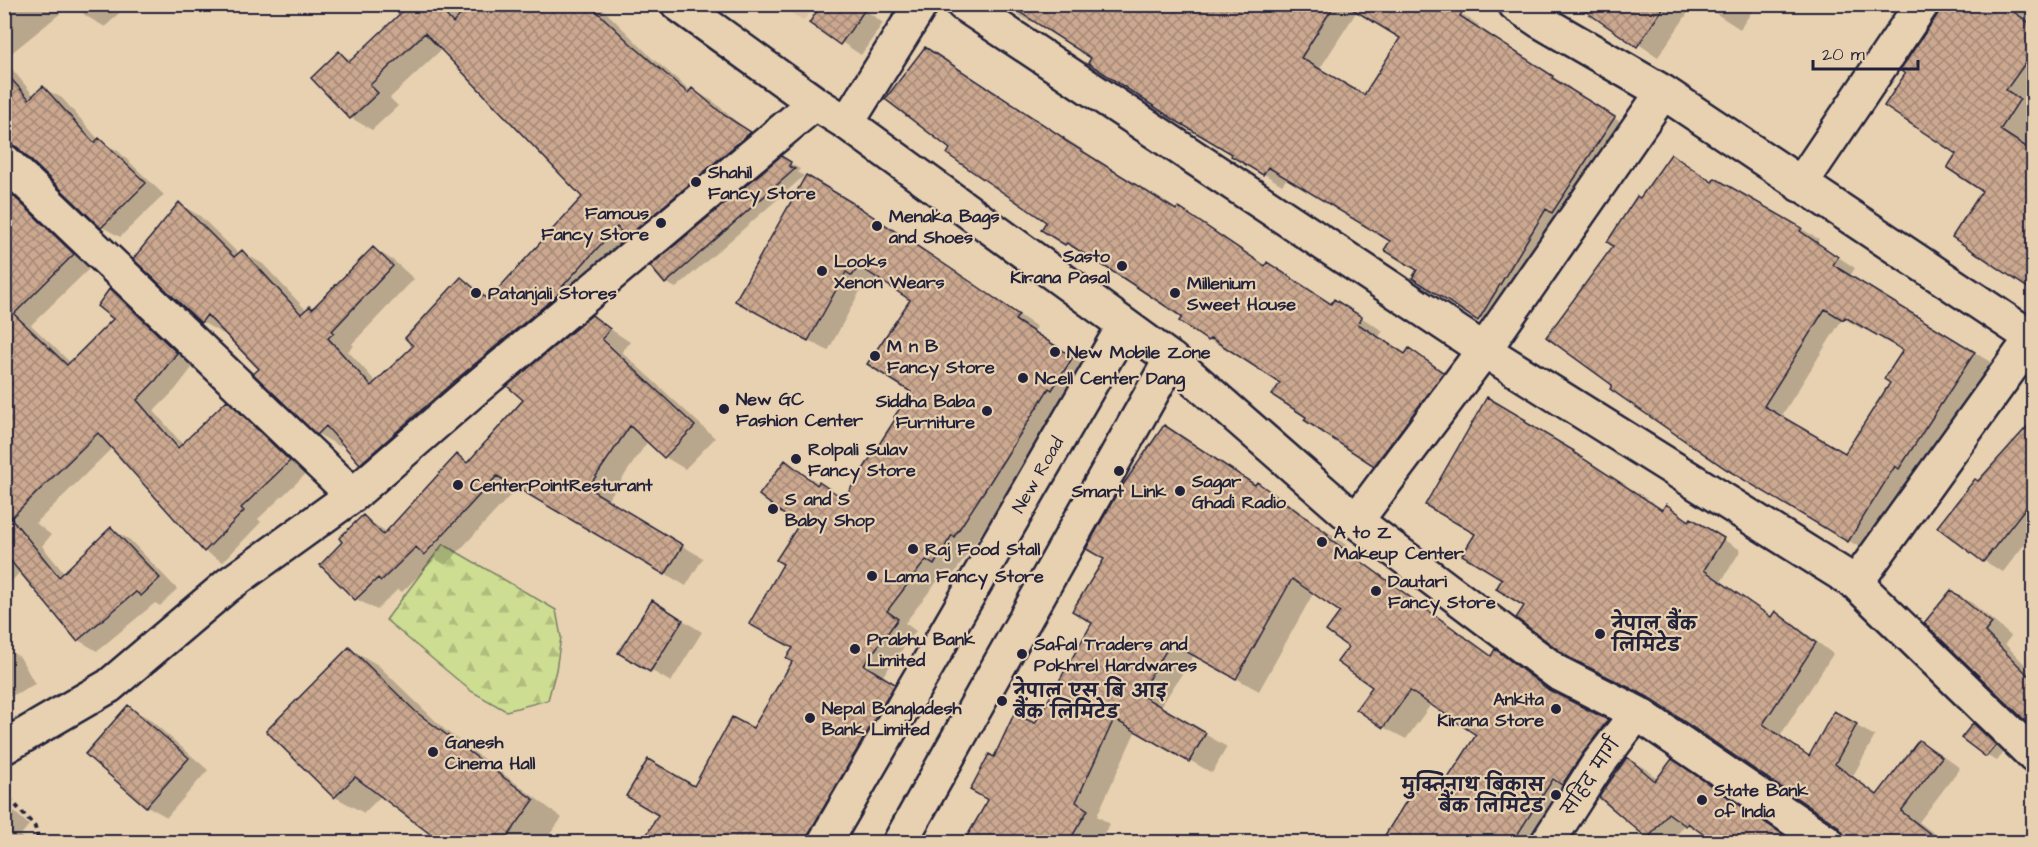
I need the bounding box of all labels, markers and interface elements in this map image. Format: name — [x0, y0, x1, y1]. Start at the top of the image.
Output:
scale bar — [1813, 33, 1918, 71]
text: 20 m — [1822, 42, 1865, 67]
place label: Shahil Fancy Store — [707, 160, 816, 207]
marker: Shahil Fancy Store — [689, 175, 703, 189]
place label: Famous Fancy Store — [541, 201, 649, 248]
place label: Menaka Bags and Shoes — [888, 204, 999, 250]
marker: Famous Fancy Store — [654, 216, 668, 230]
marker: Menaka Bags and Shoes — [870, 219, 884, 233]
place label: Sasto Kirana Pasal — [1010, 244, 1111, 290]
place label: Looks Xenon Wears — [834, 249, 945, 295]
marker: Sasto Kirana Pasal — [1115, 259, 1129, 273]
marker: Looks Xenon Wears — [815, 264, 829, 278]
place label: Millenium Sweet House — [1186, 271, 1296, 317]
place label: Patanjali Stores — [488, 281, 617, 306]
marker: Patanjali Stores — [469, 286, 483, 300]
marker: Millenium Sweet House — [1168, 286, 1182, 300]
place label: M n B Fancy Store — [887, 334, 995, 381]
place label: New Mobile Zone — [1067, 340, 1211, 365]
marker: New Mobile Zone — [1048, 345, 1062, 359]
marker: M n B Fancy Store — [868, 349, 882, 363]
place label: Ncell Center Dang — [1035, 366, 1186, 392]
marker: Ncell Center Dang — [1016, 371, 1030, 385]
place label: New GC Fashion Center — [736, 387, 863, 433]
place label: Siddha Baba Furniture — [875, 389, 976, 435]
marker: New GC Fashion Center — [717, 402, 731, 416]
marker: Siddha Baba Furniture — [980, 404, 994, 418]
street label: New Road — [1006, 432, 1070, 518]
place label: Rolpali Sulav Fancy Store — [808, 437, 916, 484]
marker: Rolpali Sulav Fancy Store — [789, 452, 803, 466]
marker: Smart Link — [1112, 464, 1126, 478]
place label: Sagar Ghadi Radio — [1191, 469, 1287, 515]
place label: CenterPointResturant — [470, 473, 653, 498]
marker: CenterPointResturant — [451, 478, 465, 492]
place label: Smart Link — [1071, 479, 1167, 504]
marker: Sagar Ghadi Radio — [1173, 484, 1187, 498]
place label: S and S Baby Shop — [784, 487, 875, 534]
marker: S and S Baby Shop — [766, 502, 780, 516]
place label: A to Z Makeup Center — [1334, 520, 1464, 566]
marker: A to Z Makeup Center — [1315, 535, 1329, 549]
place label: Raj Food Stall — [925, 537, 1040, 562]
marker: Raj Food Stall — [906, 542, 920, 556]
place label: Lama Fancy Store — [884, 564, 1044, 590]
marker: Lama Fancy Store — [865, 569, 879, 583]
place label: Dautari Fancy Store — [1388, 569, 1496, 616]
marker: Dautari Fancy Store — [1369, 584, 1383, 598]
place label: नेपाल बैंक लिमिटेड — [1610, 607, 1698, 658]
place label: Prabhu Bank Limited — [867, 627, 976, 673]
marker: नेपाल बैंक लिमिटेड — [1593, 627, 1607, 641]
place label: Safal Traders and Pokhrel Hardwares — [1033, 632, 1197, 678]
marker: Prabhu Bank Limited — [848, 642, 862, 656]
marker: Safal Traders and Pokhrel Hardwares — [1015, 647, 1029, 661]
place label: नेपाल एस बि आइ बैंक लिमिटेड — [1012, 676, 1168, 725]
place label: Ankita Kirana Store — [1437, 687, 1545, 733]
marker: नेपाल एस बि आइ बैंक लिमिटेड — [995, 694, 1009, 708]
place label: Nepal Bangladesh Bank Limited — [822, 696, 962, 742]
marker: Ankita Kirana Store — [1549, 702, 1563, 716]
marker: Nepal Bangladesh Bank Limited — [803, 711, 817, 725]
place label: Ganesh Cinema Hall — [445, 730, 535, 776]
street label: सहिद मार्ग — [1554, 731, 1627, 822]
marker: Ganesh Cinema Hall — [426, 745, 440, 759]
place label: मुक्तिनाथ बिकास बैंक लिमिटेड — [1400, 770, 1546, 819]
place label: State Bank of India — [1713, 778, 1809, 824]
marker: मुक्तिनाथ बिकास बैंक लिमिटेड — [1549, 788, 1563, 802]
marker: State Bank of India — [1695, 793, 1709, 807]

